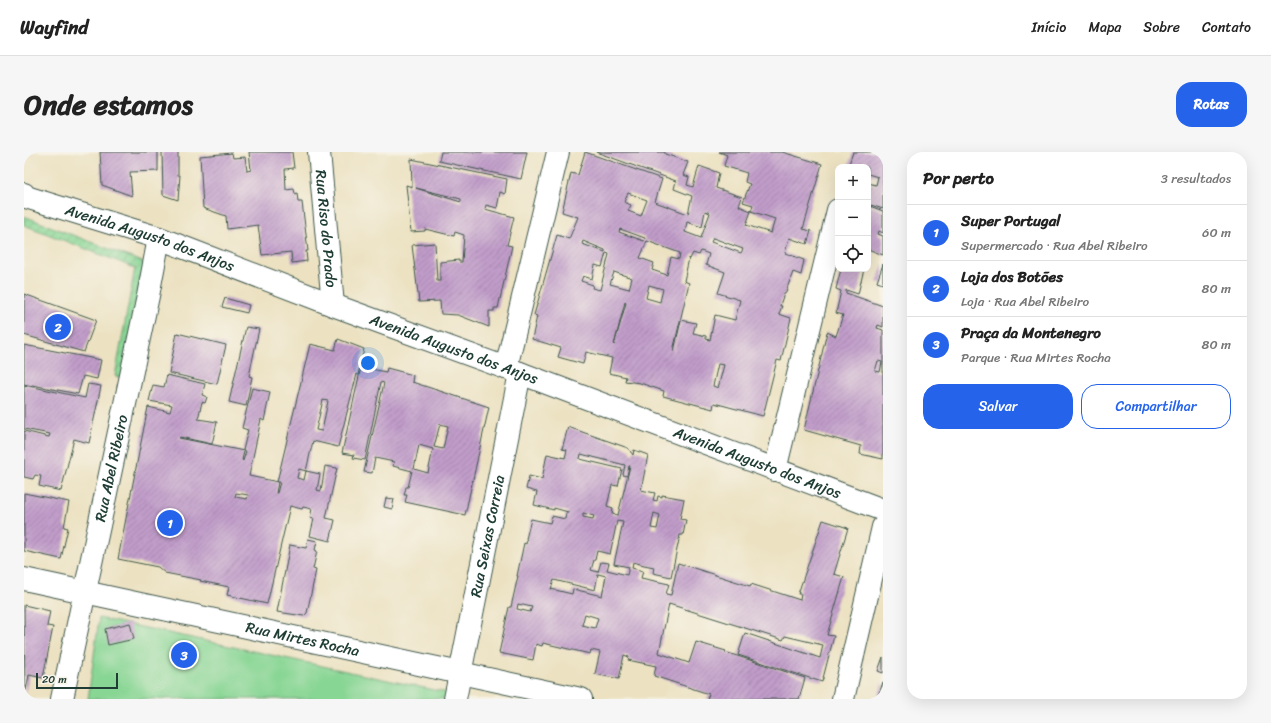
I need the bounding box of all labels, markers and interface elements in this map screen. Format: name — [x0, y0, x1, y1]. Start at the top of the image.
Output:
text: Wayfind — [20, 11, 88, 44]
text: Início — [1032, 15, 1066, 40]
text: Mapa — [1088, 15, 1121, 40]
text: Sobre — [1143, 15, 1180, 40]
text: Contato — [1202, 15, 1251, 40]
text: Onde estamos — [24, 80, 193, 129]
button: Rotas — [1176, 82, 1247, 127]
text: Por perto — [923, 163, 994, 193]
map controls — [835, 164, 871, 272]
button: + — [835, 164, 871, 200]
text: 3 resultados — [1161, 167, 1231, 190]
street label: Rua Riso do Prado — [308, 169, 344, 289]
street label: Avenida Augusto dos Anjos — [61, 197, 238, 279]
button: − — [835, 200, 871, 236]
text: Super Portugal — [961, 208, 1061, 234]
text: 1 — [933, 221, 939, 244]
text: 60 m — [1202, 221, 1231, 244]
text: Supermercado · Rua Abel Ribeiro — [961, 234, 1148, 257]
button: locate — [835, 236, 871, 272]
text: Loja dos Botões — [961, 264, 1063, 290]
text: 2 — [932, 277, 940, 300]
text: 80 m — [1202, 277, 1231, 300]
text: Loja · Rua Abel Ribeiro — [961, 290, 1089, 313]
street label: Avenida Augusto dos Anjos — [365, 306, 542, 392]
pin: 2 — [45, 312, 71, 342]
text: Praça da Montenegro — [961, 320, 1101, 346]
text: 3 — [932, 333, 940, 356]
text: 80 m — [1202, 333, 1231, 356]
text: Parque · Rua Mirtes Rocha — [961, 346, 1111, 369]
your location — [358, 353, 378, 373]
button: Salvar — [923, 384, 1073, 429]
button: Compartilhar — [1081, 384, 1231, 429]
street label: Rua Abel Ribeiro — [87, 412, 135, 524]
street label: Avenida Augusto dos Anjos — [669, 419, 845, 506]
street label: Rua Seixas Correia — [463, 472, 512, 600]
pin: 1 — [157, 508, 183, 538]
street label: Rua Mirtes Rocha — [243, 614, 362, 664]
pin: 3 — [171, 640, 197, 670]
text: 20 m — [42, 670, 67, 689]
scale bar — [36, 671, 118, 690]

